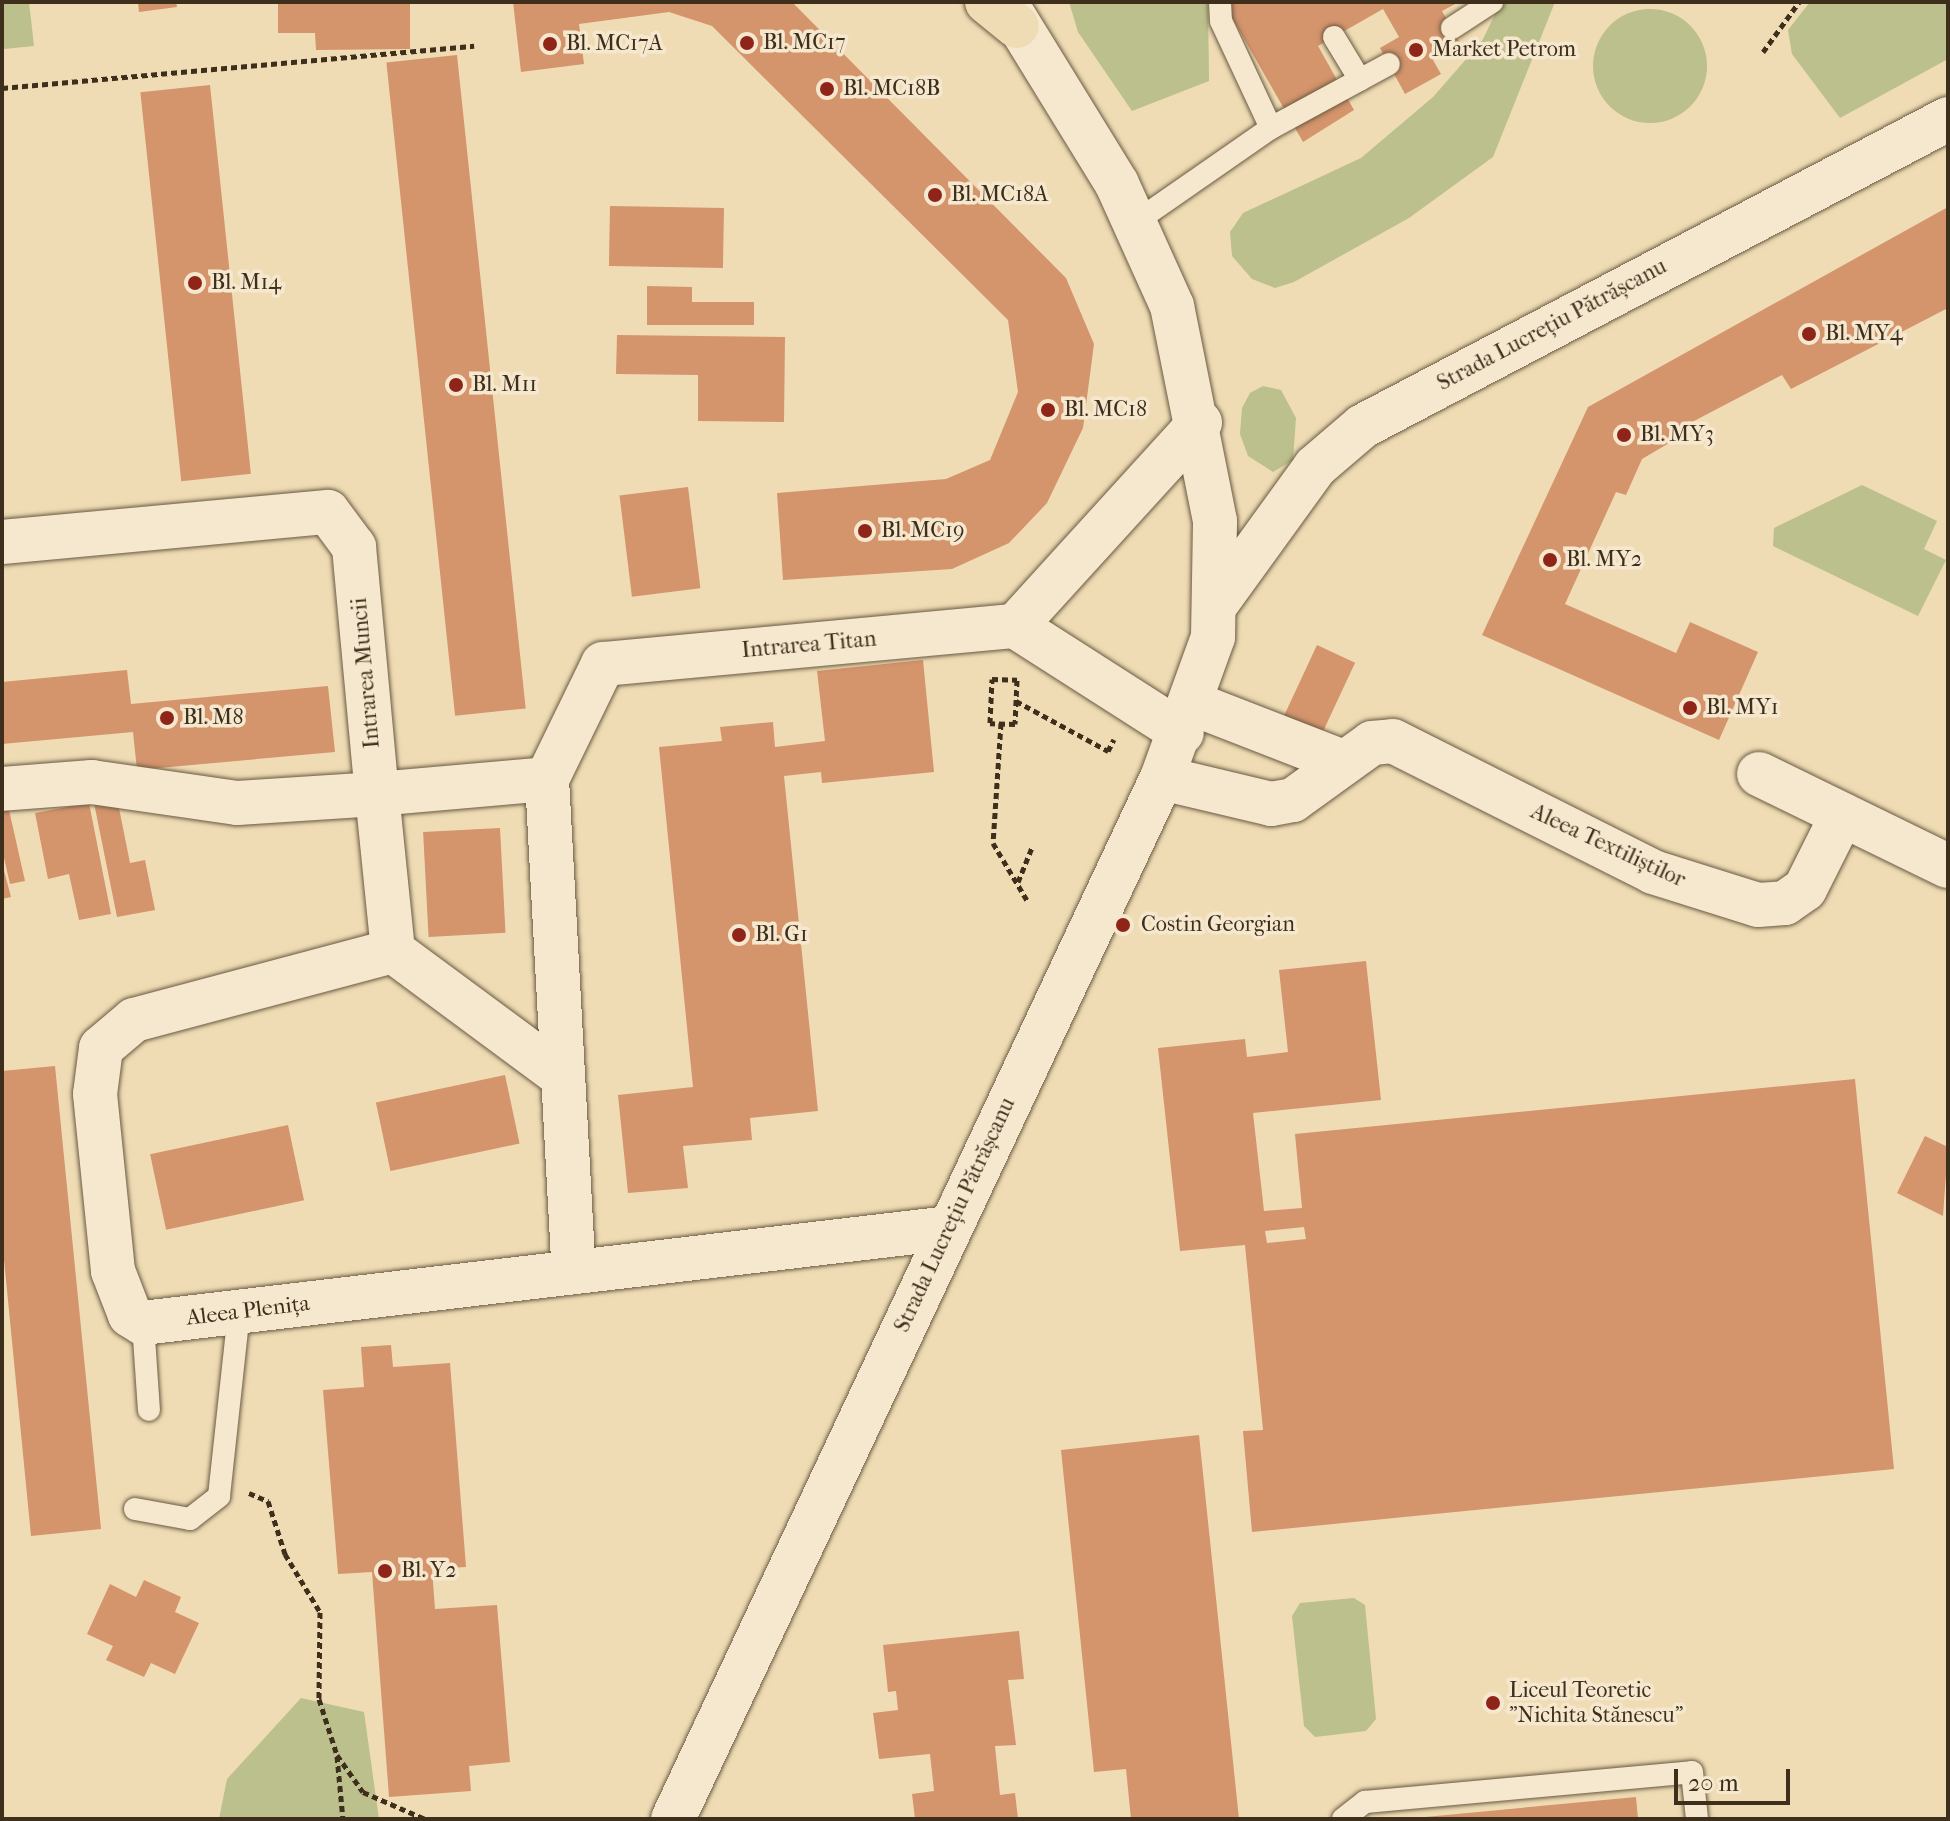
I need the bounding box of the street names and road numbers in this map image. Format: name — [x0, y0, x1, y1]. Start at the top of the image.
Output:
street label: Strada Lucrețiu Pătrășcanu — [1433, 253, 1671, 397]
street label: Intrarea Muncii — [346, 597, 386, 749]
street label: Intrarea Titan — [741, 626, 877, 664]
street label: Aleea Textiliștilor — [1526, 799, 1690, 893]
street label: Strada Lucrețiu Pătrășcanu — [889, 1093, 1021, 1337]
street label: Aleea Plenița — [185, 1290, 311, 1332]

